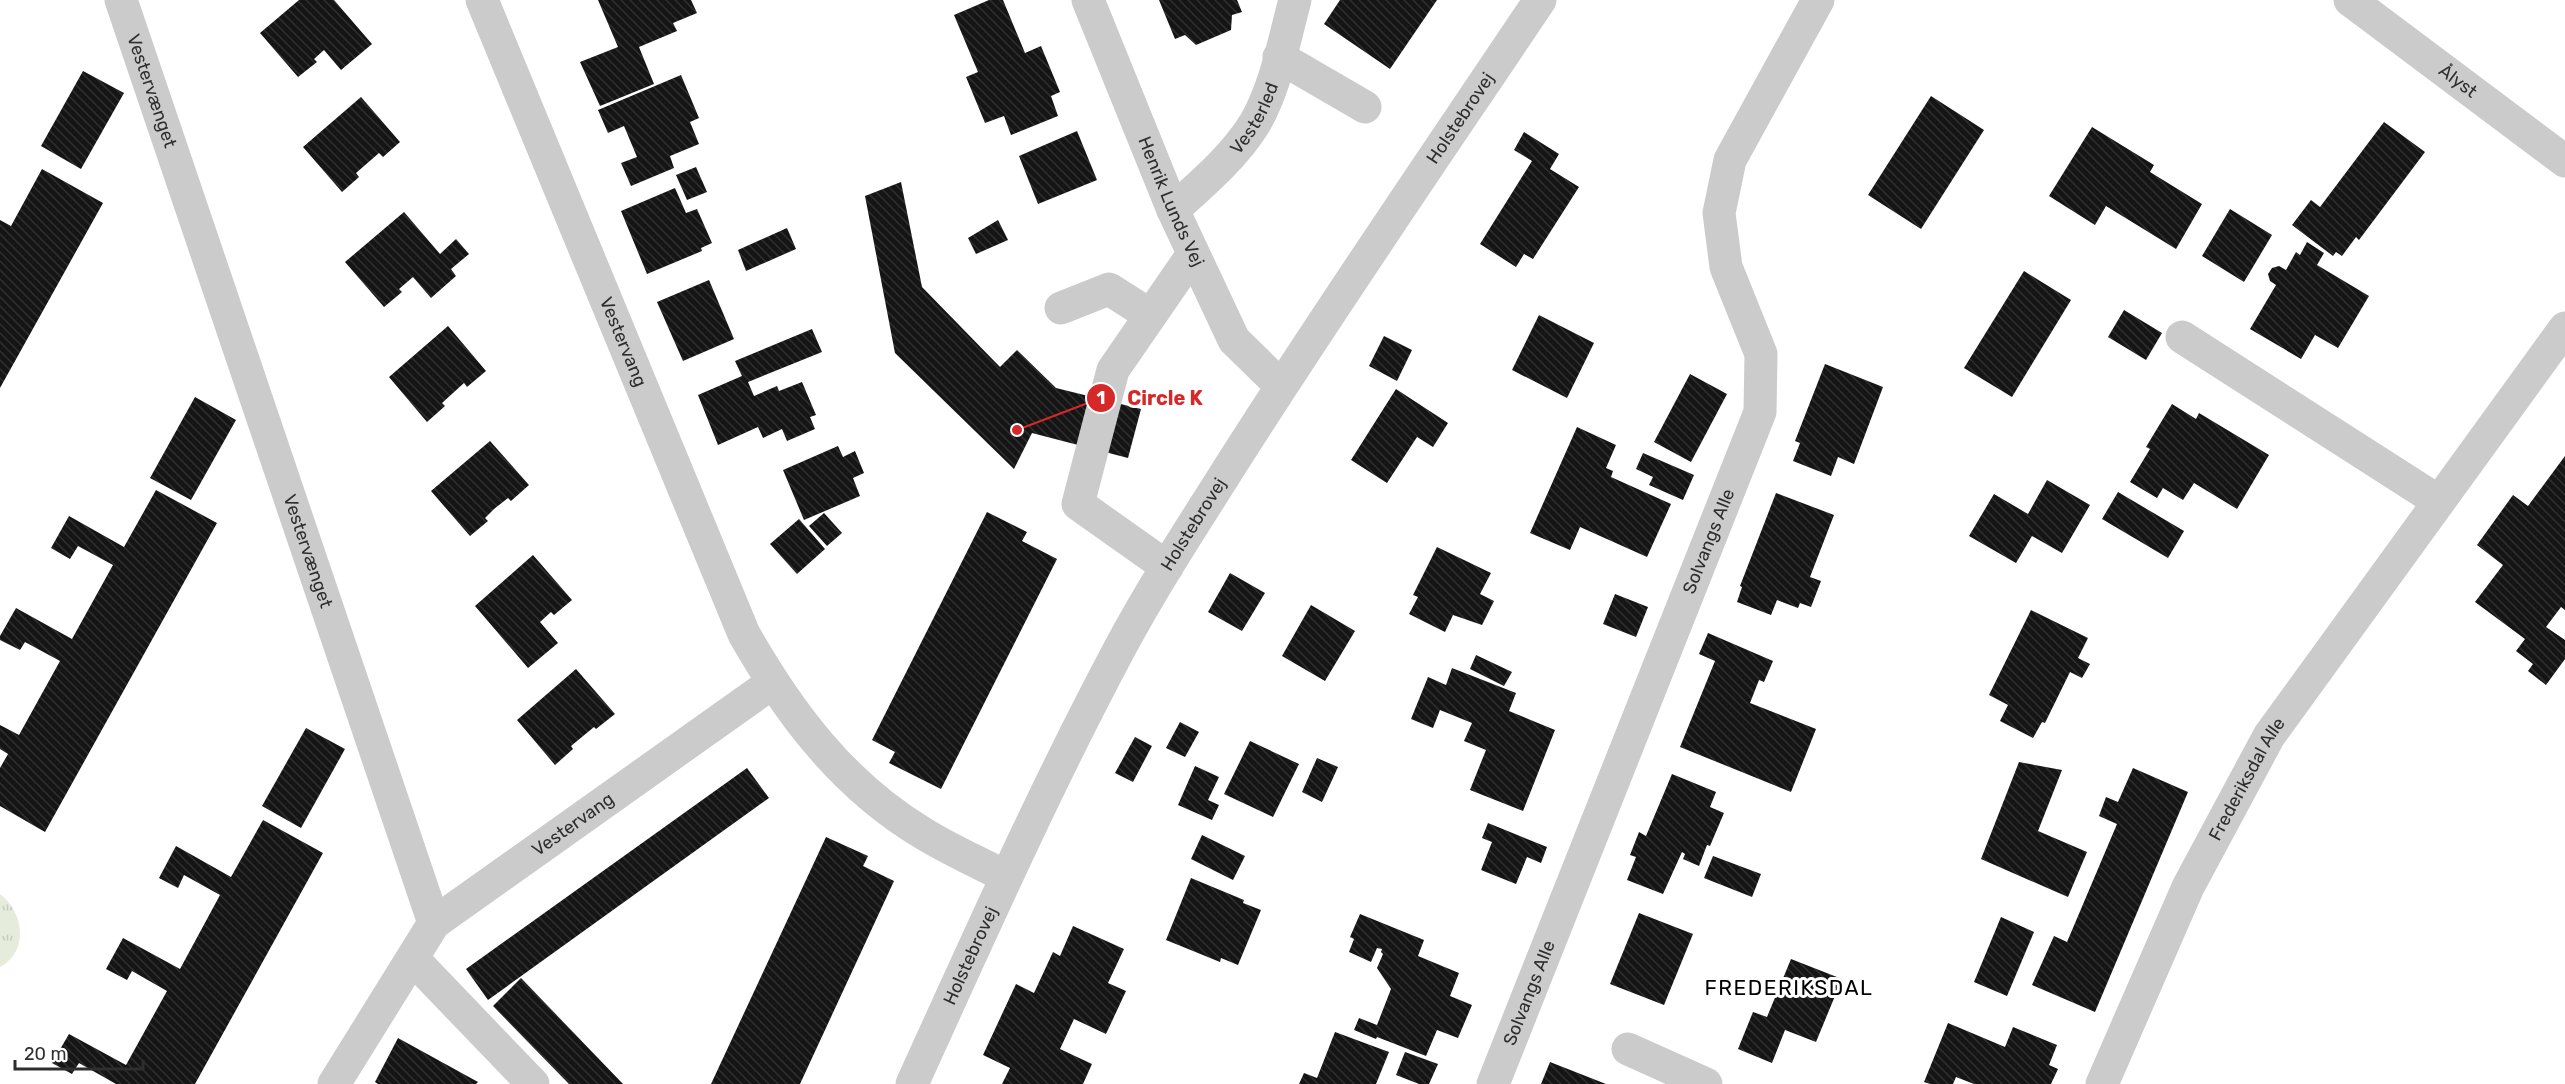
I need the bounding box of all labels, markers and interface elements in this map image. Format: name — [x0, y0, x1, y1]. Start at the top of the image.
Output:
street label: Vestervænget — [122, 31, 181, 151]
street label: Ålyst — [2435, 59, 2482, 102]
street label: Holstebrovej — [1422, 68, 1499, 168]
street label: Vesterled — [1225, 79, 1283, 159]
street label: Henrik Lunds Vej — [1133, 133, 1209, 270]
street label: Vestervang — [595, 294, 652, 390]
callout: Circle K — [1086, 379, 1215, 417]
text: Circle K — [1127, 386, 1204, 410]
text: 1 — [1097, 387, 1105, 409]
street label: Holstebrovej — [1156, 474, 1231, 575]
street label: Solvangs Alle — [1678, 486, 1739, 597]
street label: Vestervænget — [278, 492, 337, 611]
street label: Frederiksdal Alle — [2204, 713, 2290, 844]
street label: Vestervang — [528, 788, 618, 861]
street label: Holstebrovej — [938, 903, 1002, 1008]
street label: Solvangs Alle — [1498, 937, 1560, 1049]
district label: FREDERIKSDAL — [1705, 975, 1873, 1000]
scale bar — [15, 1033, 142, 1071]
text: 20 m — [24, 1043, 66, 1065]

